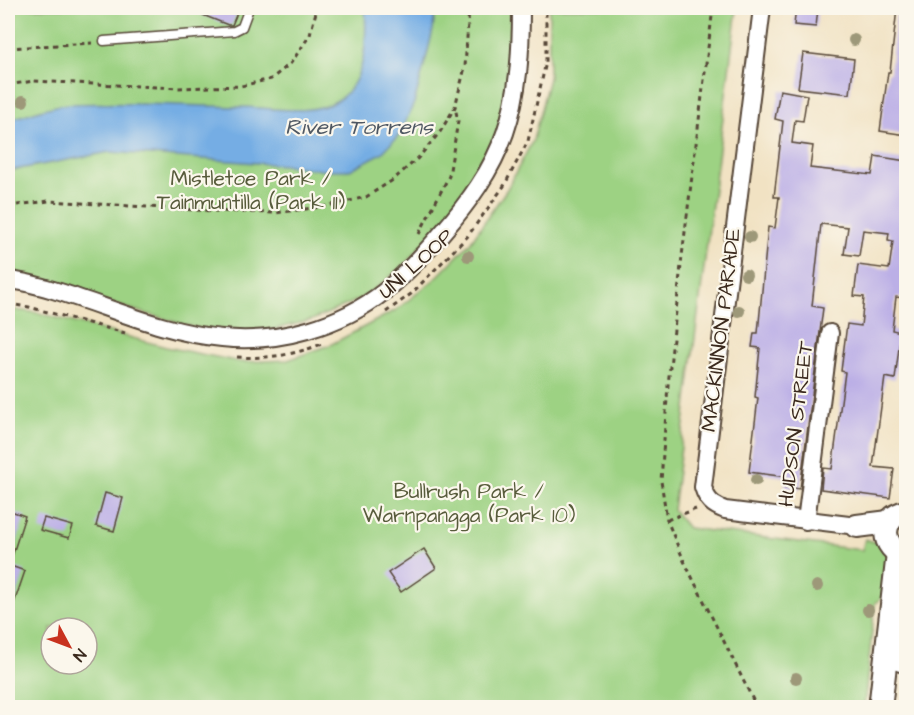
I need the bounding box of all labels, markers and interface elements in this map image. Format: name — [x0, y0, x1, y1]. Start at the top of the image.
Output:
water label: River Torrens — [285, 112, 434, 143]
park label: Mistletoe Park / Tainmuntilla (Park 11) — [157, 164, 345, 217]
street label: UNI LOOP — [372, 222, 461, 306]
street label: MACKINNON PARADE — [694, 226, 748, 433]
street label: HUDSON STREET — [771, 339, 821, 509]
park label: Bullrush Park / Warnpangga (Park 10) — [363, 477, 575, 532]
north arrow — [39, 616, 99, 676]
text: N — [68, 644, 91, 666]

